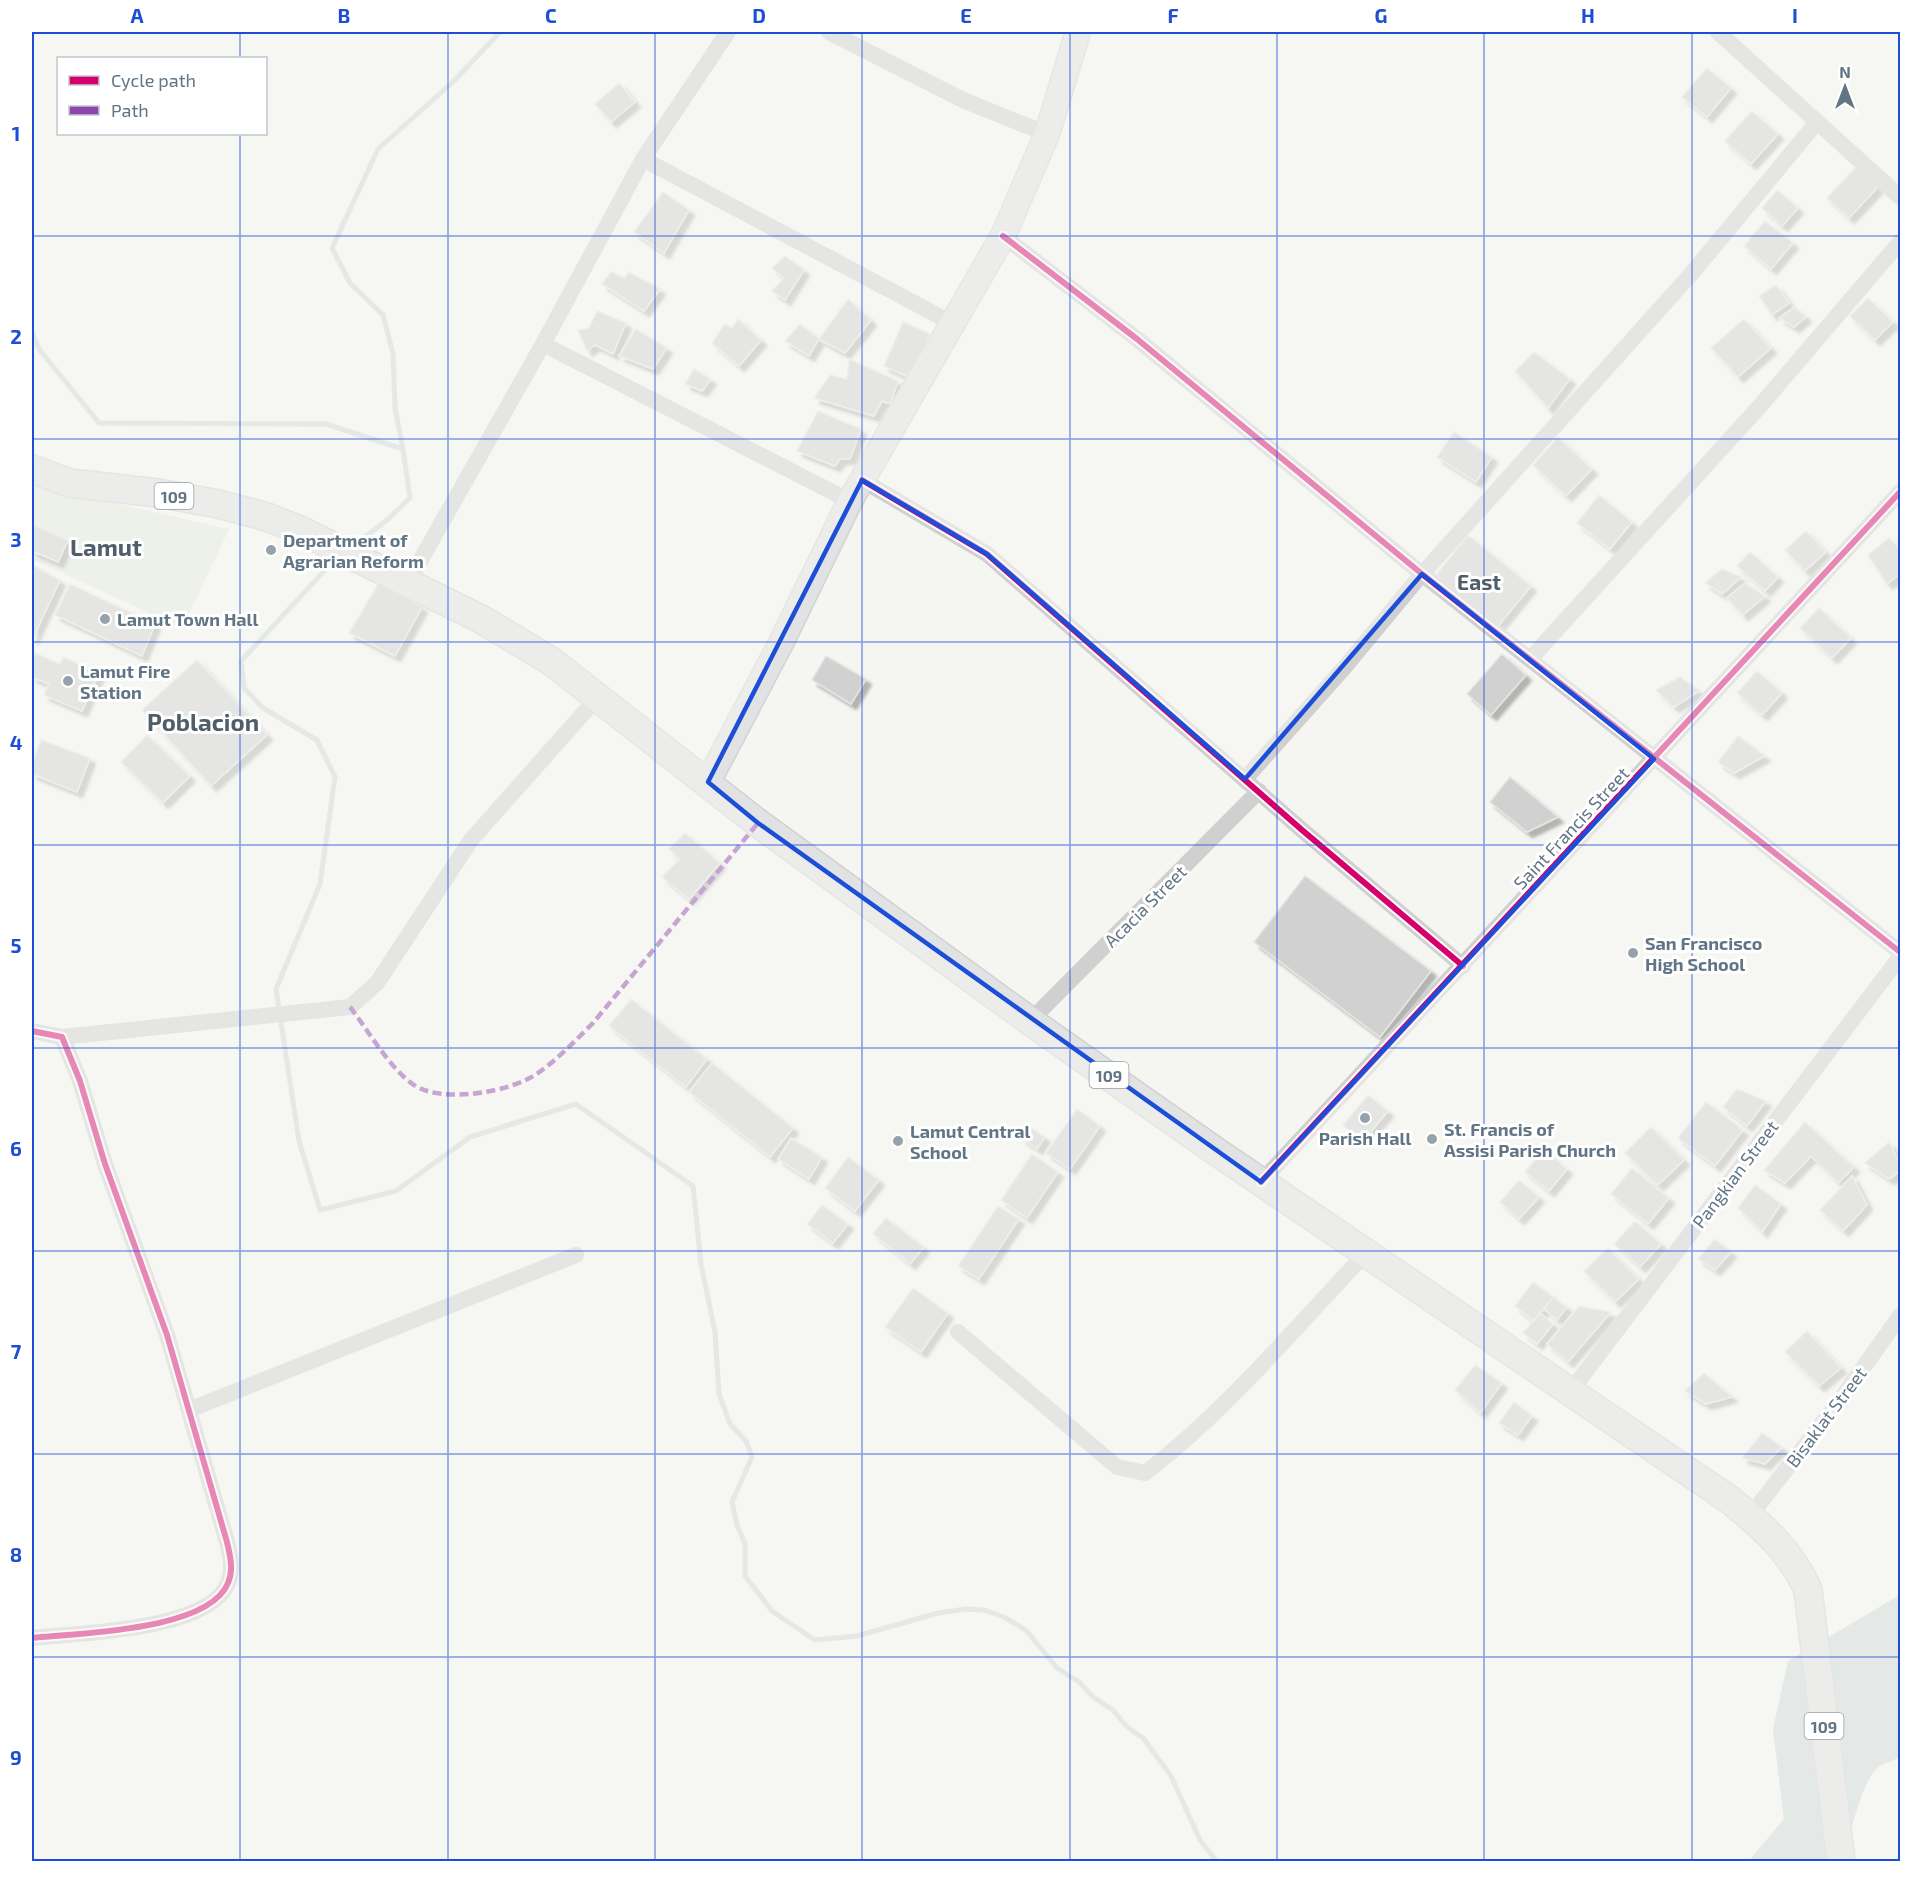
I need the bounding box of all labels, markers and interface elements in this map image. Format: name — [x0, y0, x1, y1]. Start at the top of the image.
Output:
text: A — [130, 3, 144, 27]
text: B — [338, 3, 350, 27]
text: C — [545, 3, 557, 27]
text: D — [752, 3, 766, 27]
text: E — [960, 3, 972, 27]
text: F — [1167, 3, 1179, 27]
text: G — [1375, 3, 1387, 27]
text: H — [1581, 3, 1595, 27]
text: I — [1792, 3, 1798, 27]
legend — [57, 57, 267, 135]
north arrow — [1815, 57, 1875, 117]
text: N — [1839, 62, 1851, 81]
text: Cycle path — [111, 69, 196, 91]
text: Path — [111, 99, 149, 121]
text: 1 — [12, 121, 20, 145]
text: 2 — [10, 324, 22, 348]
road number: 109 — [154, 483, 194, 509]
text: 3 — [10, 527, 22, 551]
place label: Department of Agrarian Reform — [283, 529, 424, 572]
district label: Lamut — [70, 532, 142, 561]
marker: Department of Agrarian Reform — [264, 543, 278, 557]
district label: East — [1457, 569, 1501, 594]
place label: Lamut Town Hall — [117, 608, 258, 630]
marker: Lamut Town Hall — [98, 612, 112, 626]
place label: Lamut Fire Station — [80, 660, 170, 703]
marker: Lamut Fire Station — [61, 674, 75, 688]
district label: Poblacion — [147, 707, 259, 736]
text: 4 — [10, 730, 23, 754]
street label: Saint Francis Street — [1509, 762, 1633, 894]
street label: Acacia Street — [1099, 860, 1191, 952]
place label: San Francisco High School — [1645, 932, 1762, 975]
text: 5 — [10, 933, 22, 957]
marker: San Francisco High School — [1626, 946, 1640, 960]
road number: 109 — [1090, 1062, 1128, 1088]
marker: Parish Hall — [1358, 1111, 1372, 1125]
street label: Pangkian Street — [1687, 1116, 1783, 1232]
place label: St. Francis of Assisi Parish Church — [1444, 1118, 1616, 1161]
place label: Lamut Central School — [910, 1120, 1031, 1163]
place label: Parish Hall — [1319, 1127, 1411, 1149]
marker: St. Francis of Assisi Parish Church — [1425, 1132, 1439, 1146]
marker: Lamut Central School — [891, 1134, 905, 1148]
text: 6 — [10, 1136, 22, 1160]
text: 7 — [11, 1339, 22, 1363]
street label: Bisaklat Street — [1781, 1362, 1871, 1472]
text: 8 — [10, 1542, 22, 1566]
road number: 109 — [1804, 1713, 1844, 1739]
text: 9 — [10, 1745, 22, 1769]

